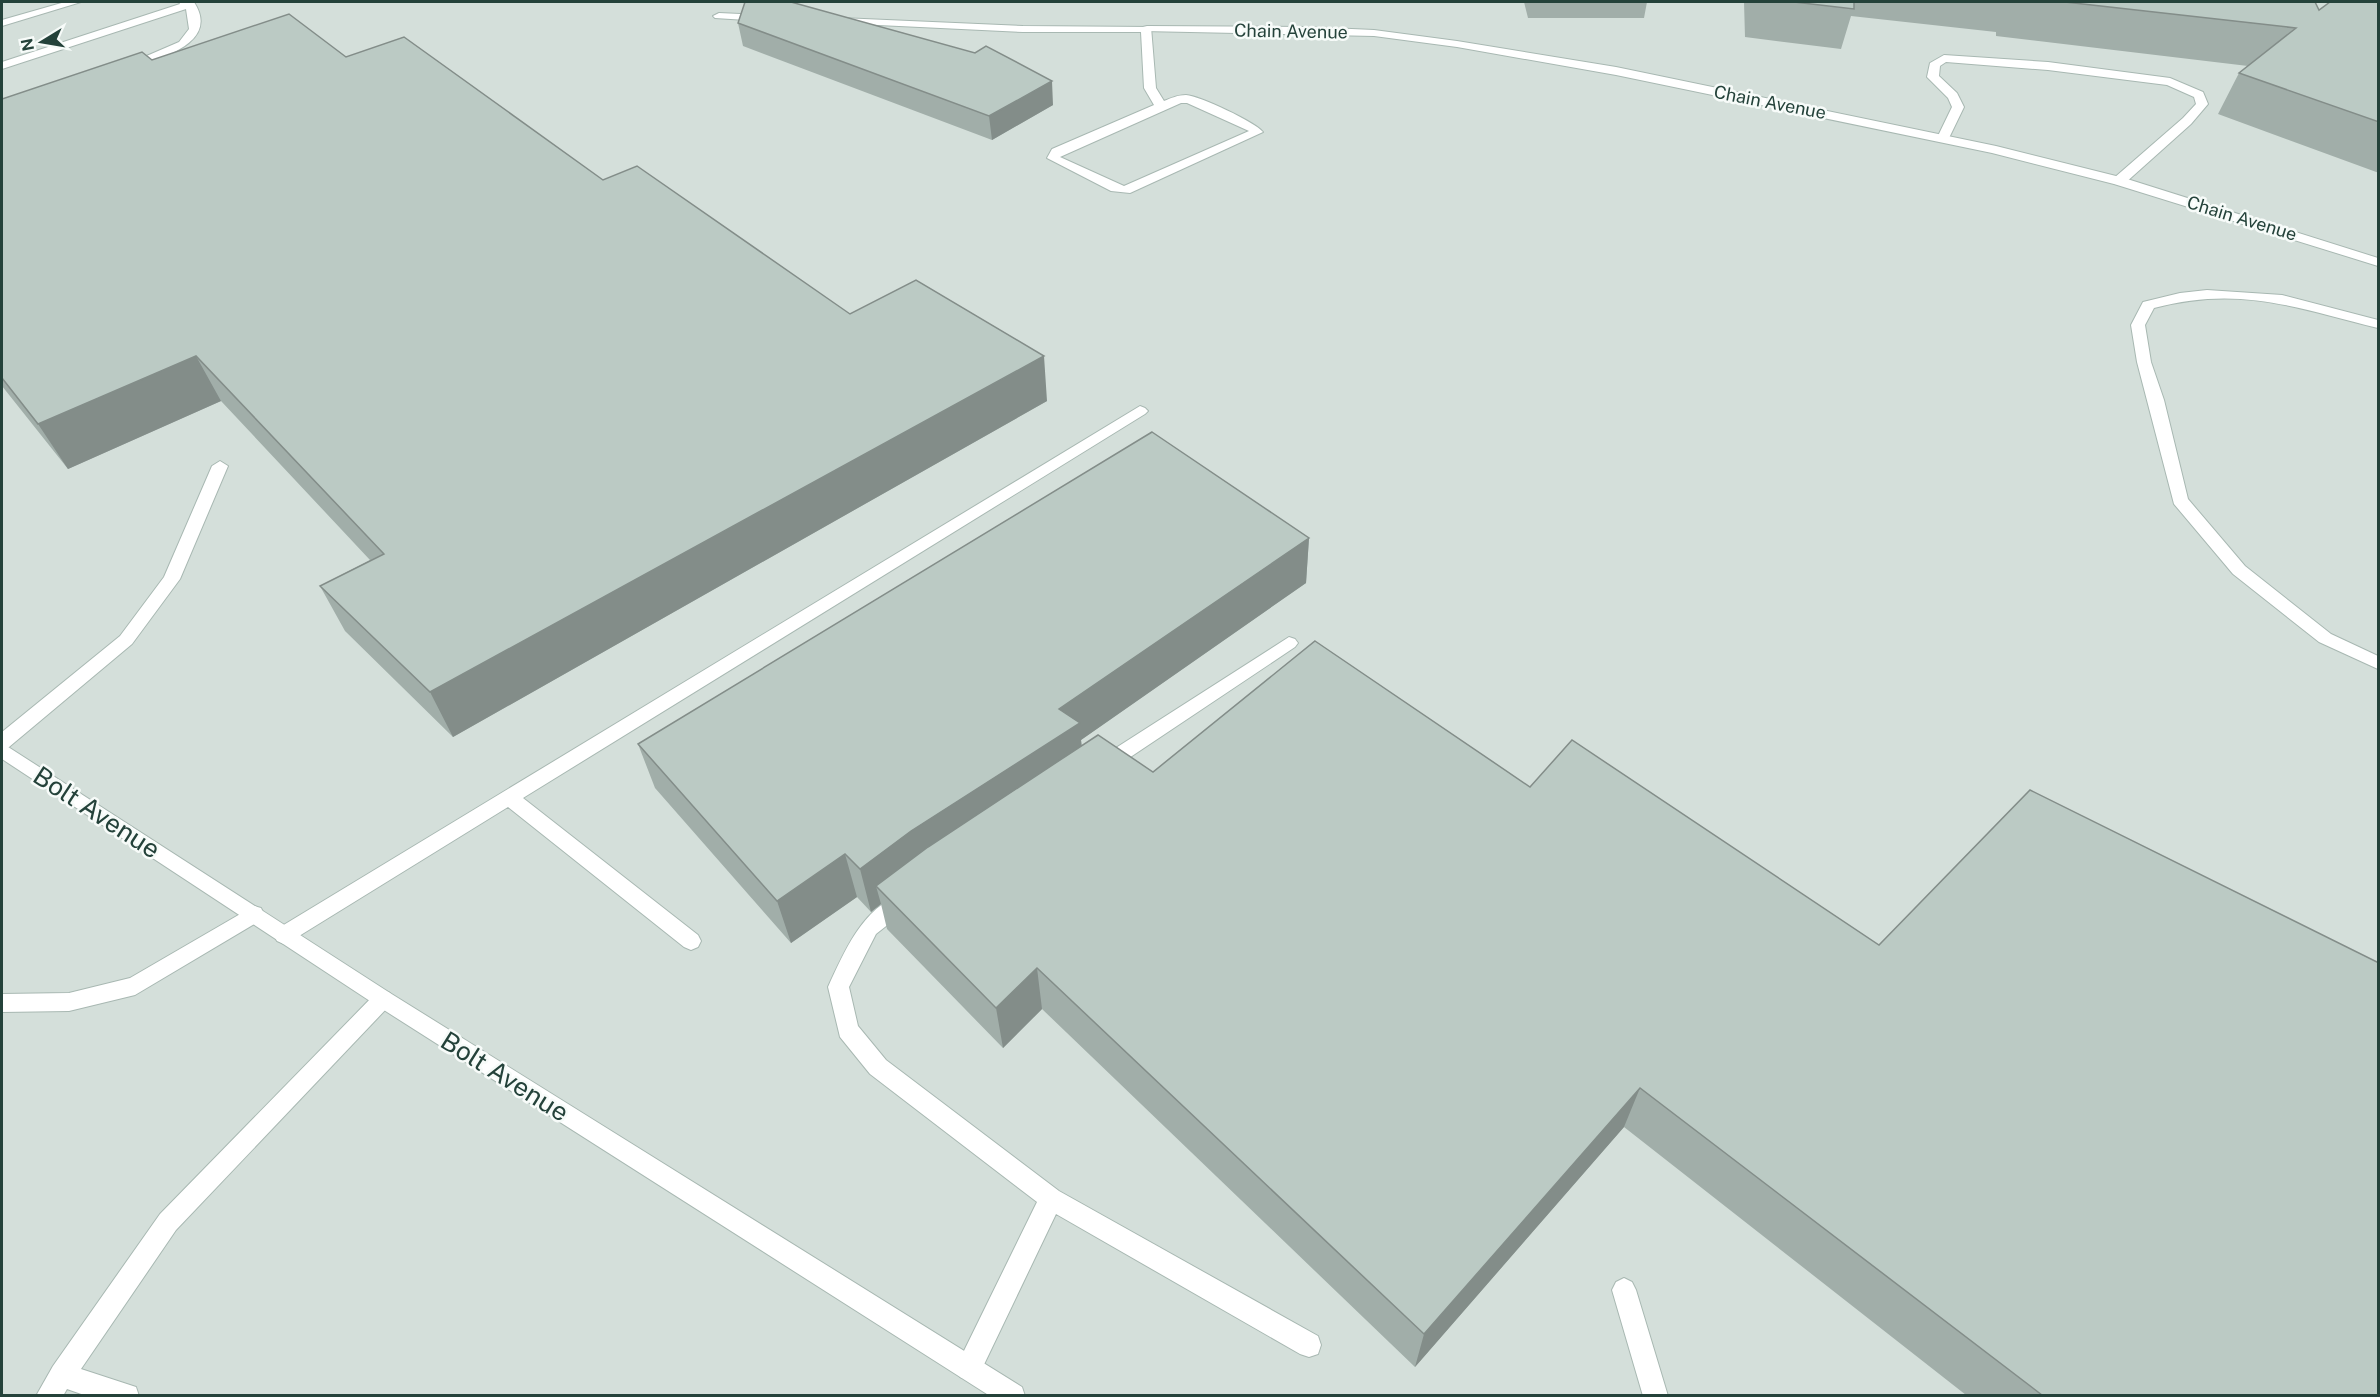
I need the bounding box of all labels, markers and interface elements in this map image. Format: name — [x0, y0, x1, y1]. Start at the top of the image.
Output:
north arrow — [12, 12, 72, 72]
street label: Chain Avenue — [1234, 20, 1348, 42]
text: N — [17, 37, 38, 53]
street label: Chain Avenue — [1712, 81, 1828, 123]
street label: Chain Avenue — [2184, 191, 2300, 245]
street label: Bolt Avenue — [28, 760, 166, 864]
street label: Bolt Avenue — [435, 1024, 575, 1128]

